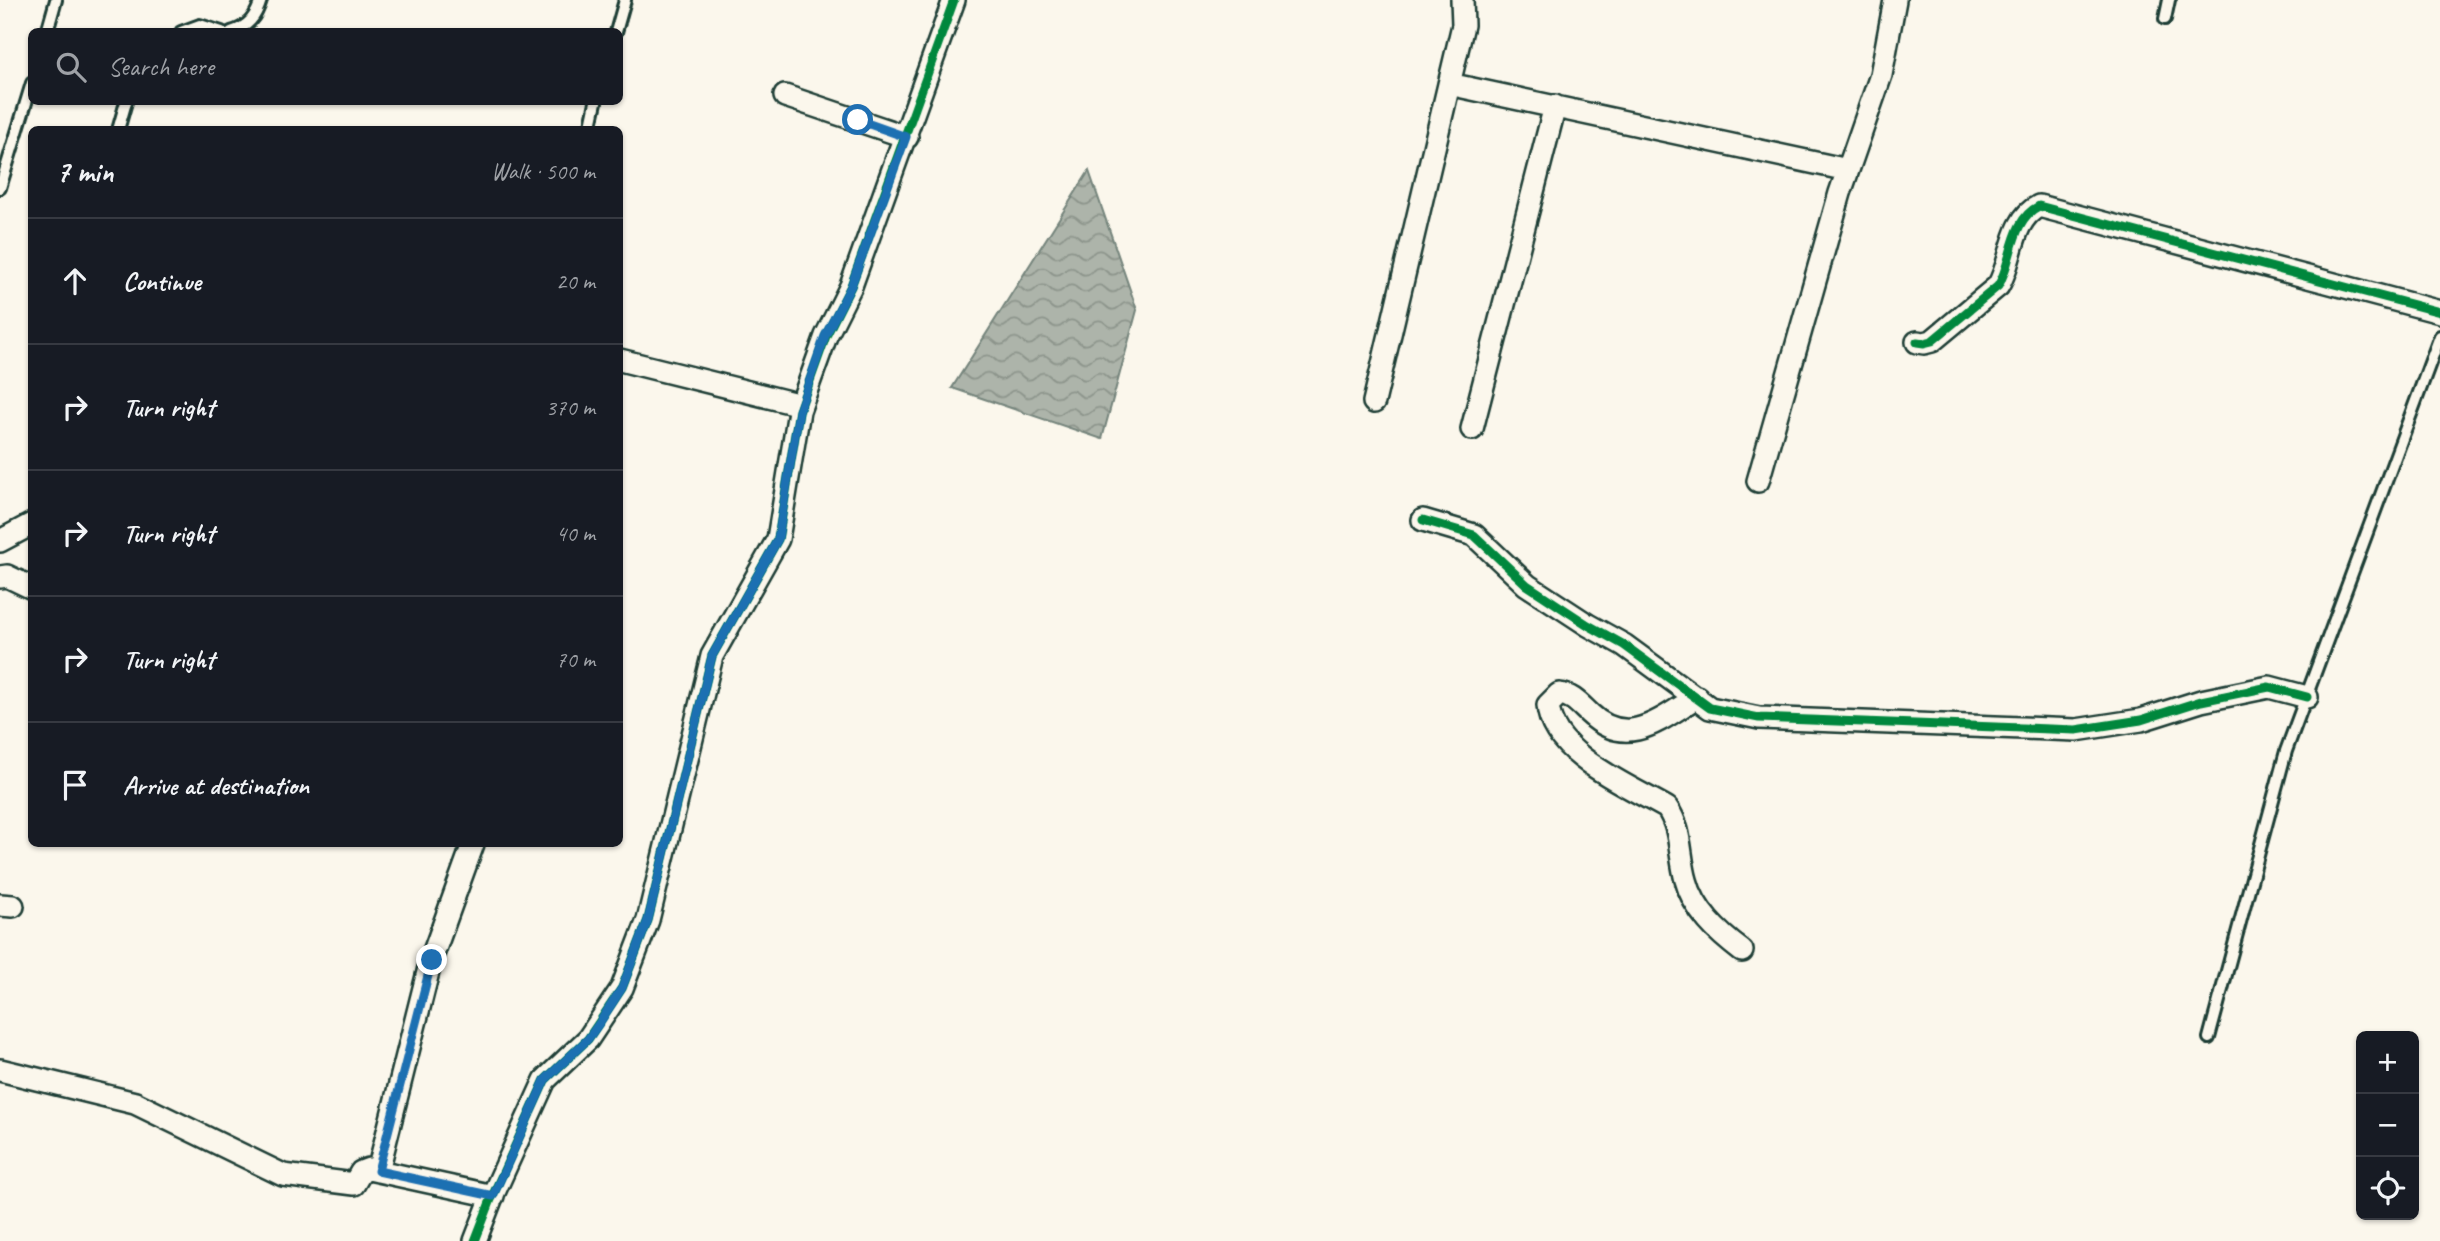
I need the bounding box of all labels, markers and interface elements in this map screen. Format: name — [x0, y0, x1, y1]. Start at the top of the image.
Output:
search box — [28, 28, 623, 105]
icon: search — [52, 48, 90, 86]
text: Search here — [108, 50, 214, 83]
route start — [842, 104, 873, 135]
text: 7 min — [56, 153, 113, 191]
text: Walk · 500 m — [491, 157, 595, 186]
icon: ahead — [56, 262, 94, 300]
text: Continue — [123, 265, 201, 298]
text: 20 m — [556, 267, 595, 296]
icon: right — [56, 388, 94, 426]
text: Turn right — [123, 391, 214, 424]
text: 370 m — [546, 393, 595, 422]
icon: right — [56, 514, 94, 552]
text: Turn right — [123, 517, 214, 550]
text: 40 m — [556, 519, 595, 548]
icon: right — [56, 640, 94, 678]
text: Turn right — [123, 643, 214, 676]
text: 70 m — [556, 645, 595, 674]
icon: arrive — [56, 766, 94, 804]
text: Arrive at destination — [123, 769, 309, 802]
route end — [416, 944, 447, 975]
map controls — [2356, 1031, 2419, 1220]
button: + — [2356, 1031, 2419, 1094]
button: − — [2356, 1094, 2419, 1157]
button: locate — [2356, 1157, 2419, 1220]

